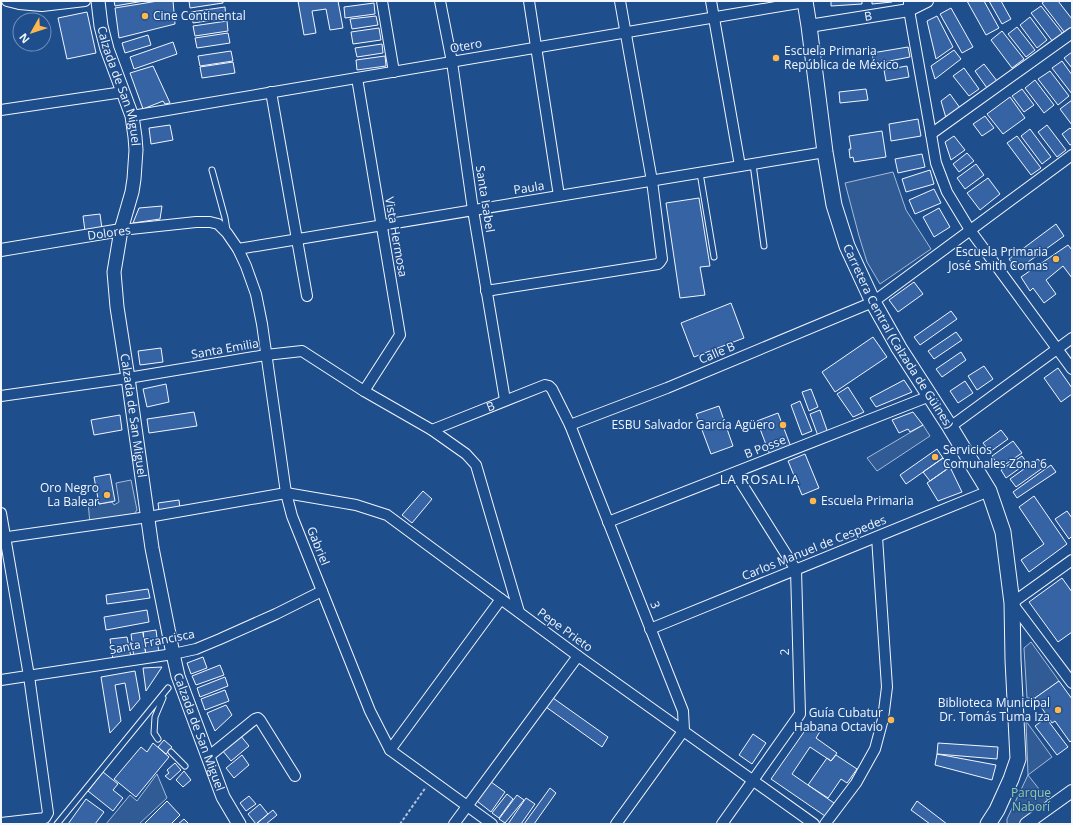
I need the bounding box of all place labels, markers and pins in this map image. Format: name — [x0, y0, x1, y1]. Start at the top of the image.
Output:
place label: Cine Continental — [153, 7, 246, 24]
marker: Cine Continental — [140, 11, 150, 21]
place label: Escuela Primaria República de México — [784, 42, 899, 73]
marker: Escuela Primaria República de México — [771, 53, 781, 63]
place label: Escuela Primaria José Smith Comas — [947, 243, 1048, 274]
marker: Escuela Primaria José Smith Comas — [1051, 254, 1061, 264]
place label: ESBU Salvador García Agüero — [611, 416, 775, 433]
marker: ESBU Salvador García Agüero — [778, 420, 788, 430]
place label: Servicios Comunales Zona 6 — [943, 441, 1047, 472]
marker: Servicios Comunales Zona 6 — [930, 452, 940, 462]
place label: Oro Negro La Balear — [40, 479, 99, 510]
marker: Oro Negro La Balear — [102, 490, 112, 500]
place label: Escuela Primaria — [821, 492, 914, 509]
marker: Escuela Primaria — [808, 496, 818, 506]
place label: Biblioteca Municipal Dr. Tomás Tuma Iza — [938, 694, 1050, 725]
place label: Guía Cubatur Habana Octavio — [794, 704, 883, 735]
marker: Biblioteca Municipal Dr. Tomás Tuma Iza — [1053, 705, 1063, 715]
marker: Guía Cubatur Habana Octavio — [886, 715, 896, 725]

